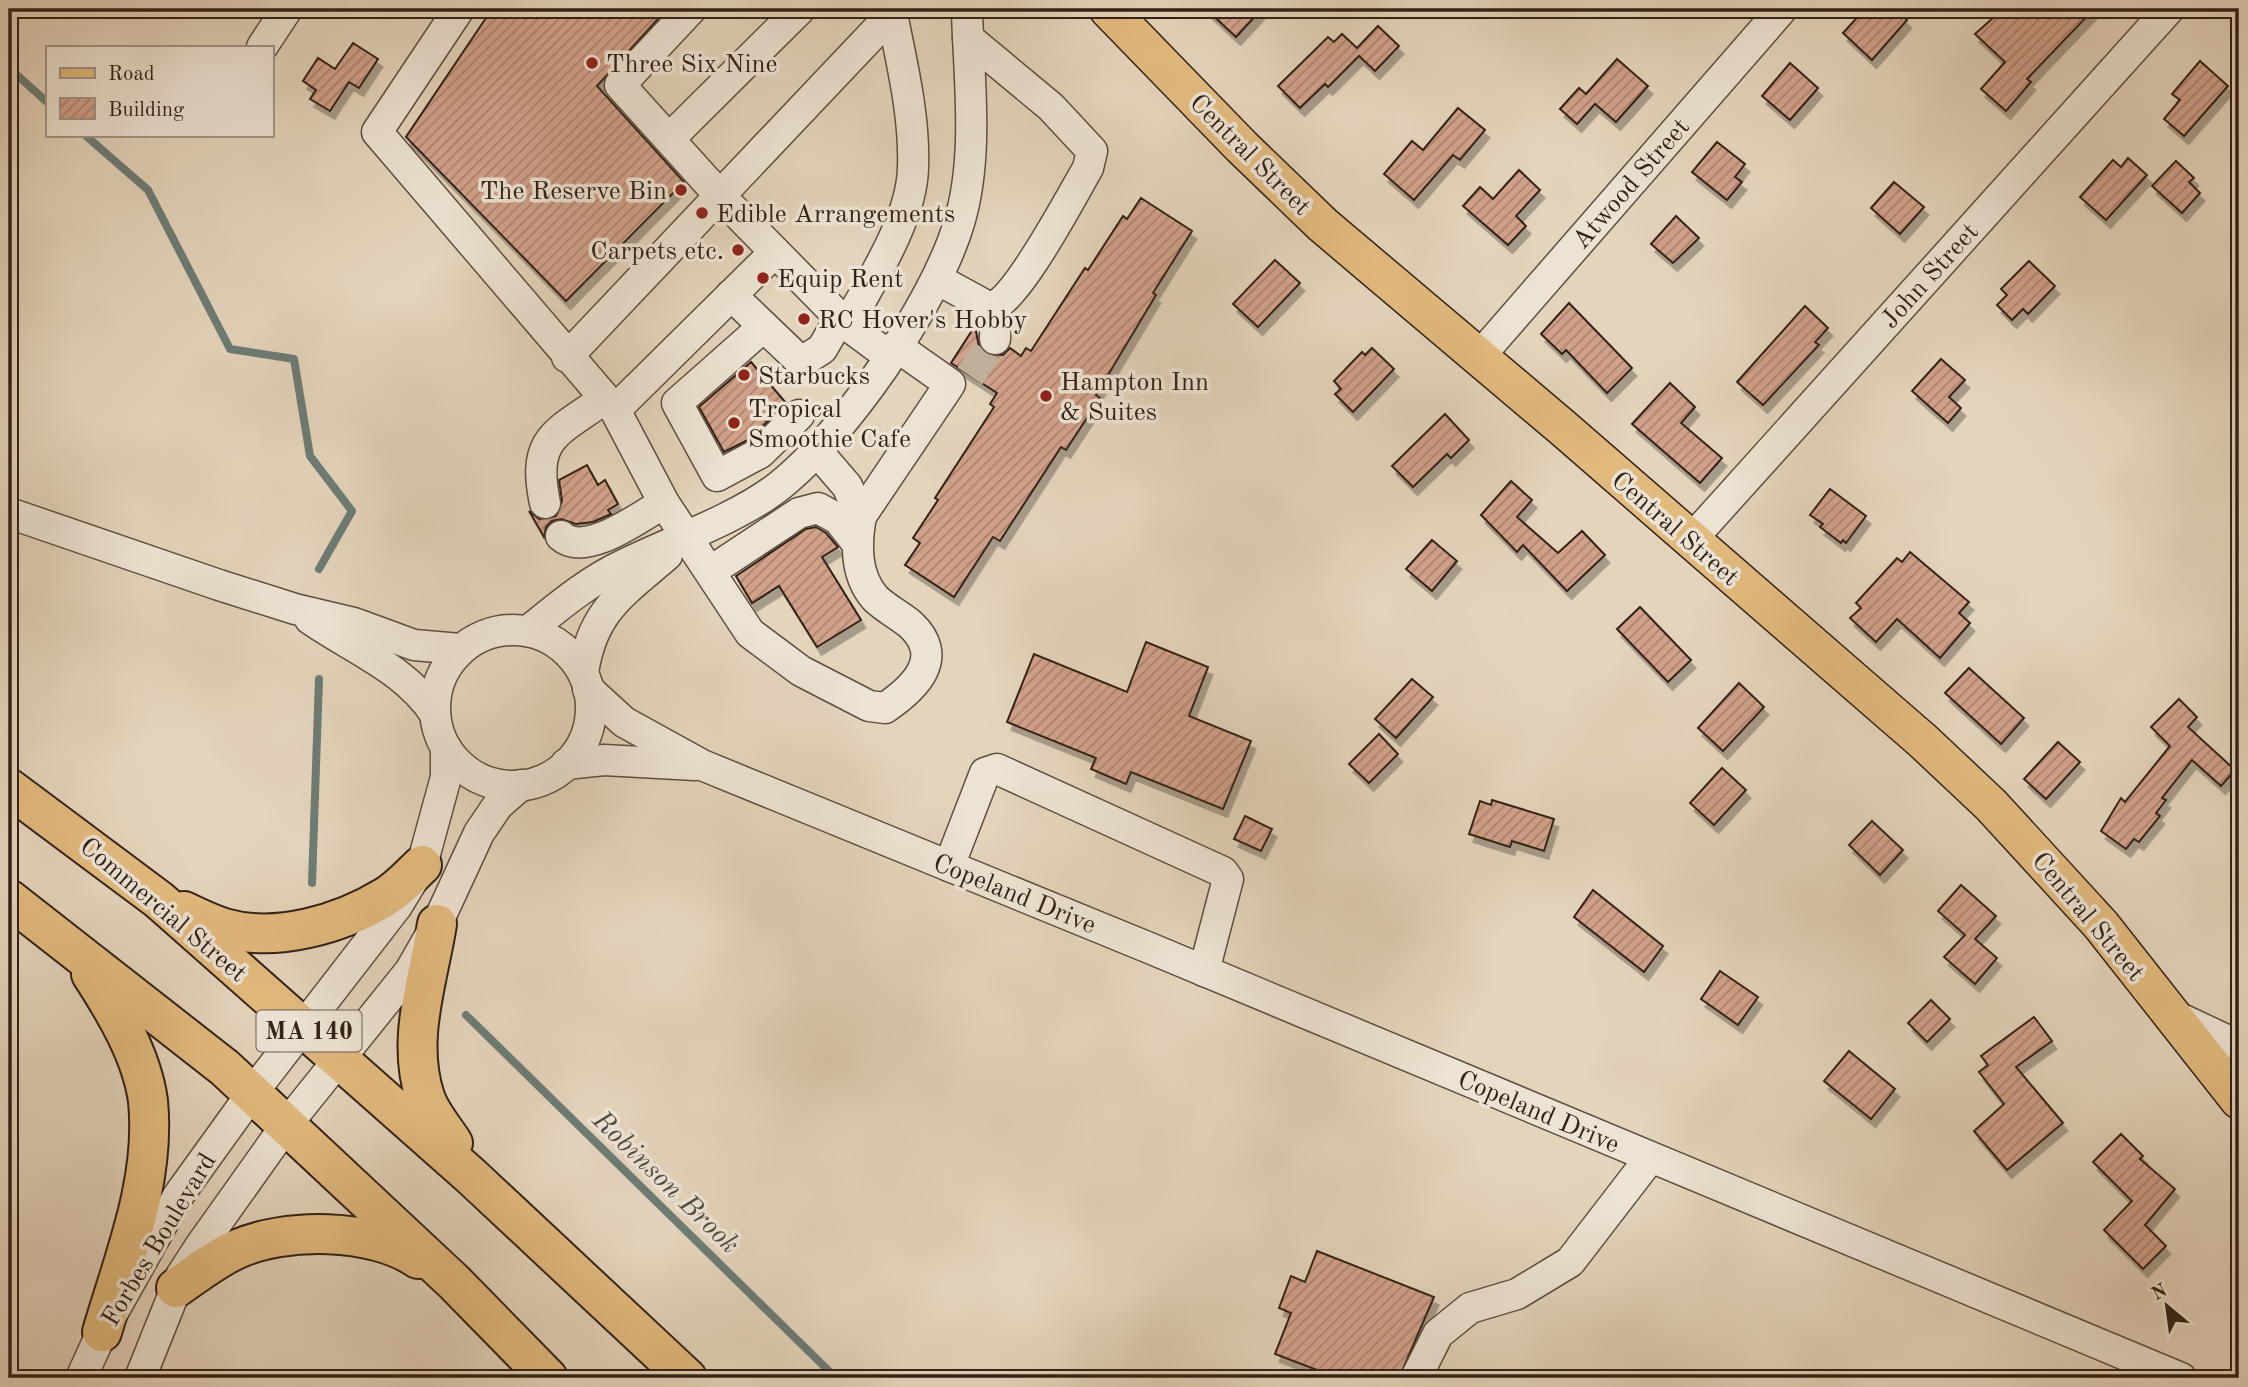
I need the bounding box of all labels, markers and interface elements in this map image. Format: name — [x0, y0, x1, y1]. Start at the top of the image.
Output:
legend — [46, 46, 273, 136]
place label: Three Six Nine — [606, 52, 778, 78]
marker: Three Six Nine — [584, 55, 600, 71]
text: Road — [108, 64, 155, 85]
street label: Central Street — [1184, 90, 1315, 221]
text: Building — [108, 100, 185, 121]
street label: Atwood Street — [1568, 114, 1695, 255]
place label: The Reserve Bin — [480, 179, 667, 205]
marker: The Reserve Bin — [673, 182, 689, 198]
place label: Edible Arrangements — [716, 202, 955, 228]
marker: Edible Arrangements — [694, 205, 710, 221]
street label: John Street — [1877, 219, 1984, 334]
place label: Carpets etc. — [590, 239, 724, 265]
marker: Carpets etc. — [730, 242, 746, 258]
place label: Equip Rent — [777, 267, 903, 293]
marker: Equip Rent — [755, 270, 771, 286]
place label: RC Hover's Hobby — [818, 308, 1028, 334]
marker: RC Hover's Hobby — [796, 311, 812, 327]
place label: Starbucks — [758, 364, 870, 390]
marker: Starbucks — [736, 367, 752, 383]
place label: Hampton Inn & Suites — [1060, 370, 1209, 426]
marker: Hampton Inn & Suites — [1038, 388, 1054, 404]
place label: Tropical Smoothie Cafe — [748, 397, 911, 453]
marker: Tropical Smoothie Cafe — [726, 415, 742, 431]
street label: Central Street — [1606, 467, 1743, 592]
street label: Commercial Street — [74, 834, 251, 988]
street label: Central Street — [2026, 848, 2149, 987]
street label: Copeland Drive — [929, 850, 1099, 939]
road number: MA 140 — [256, 1010, 362, 1051]
street label: Copeland Drive — [1454, 1067, 1623, 1159]
water label: Robinson Brook — [586, 1106, 743, 1260]
street label: Forbes Boulevard — [98, 1149, 222, 1331]
north arrow — [2132, 1272, 2202, 1342]
text: N — [2149, 1281, 2171, 1305]

